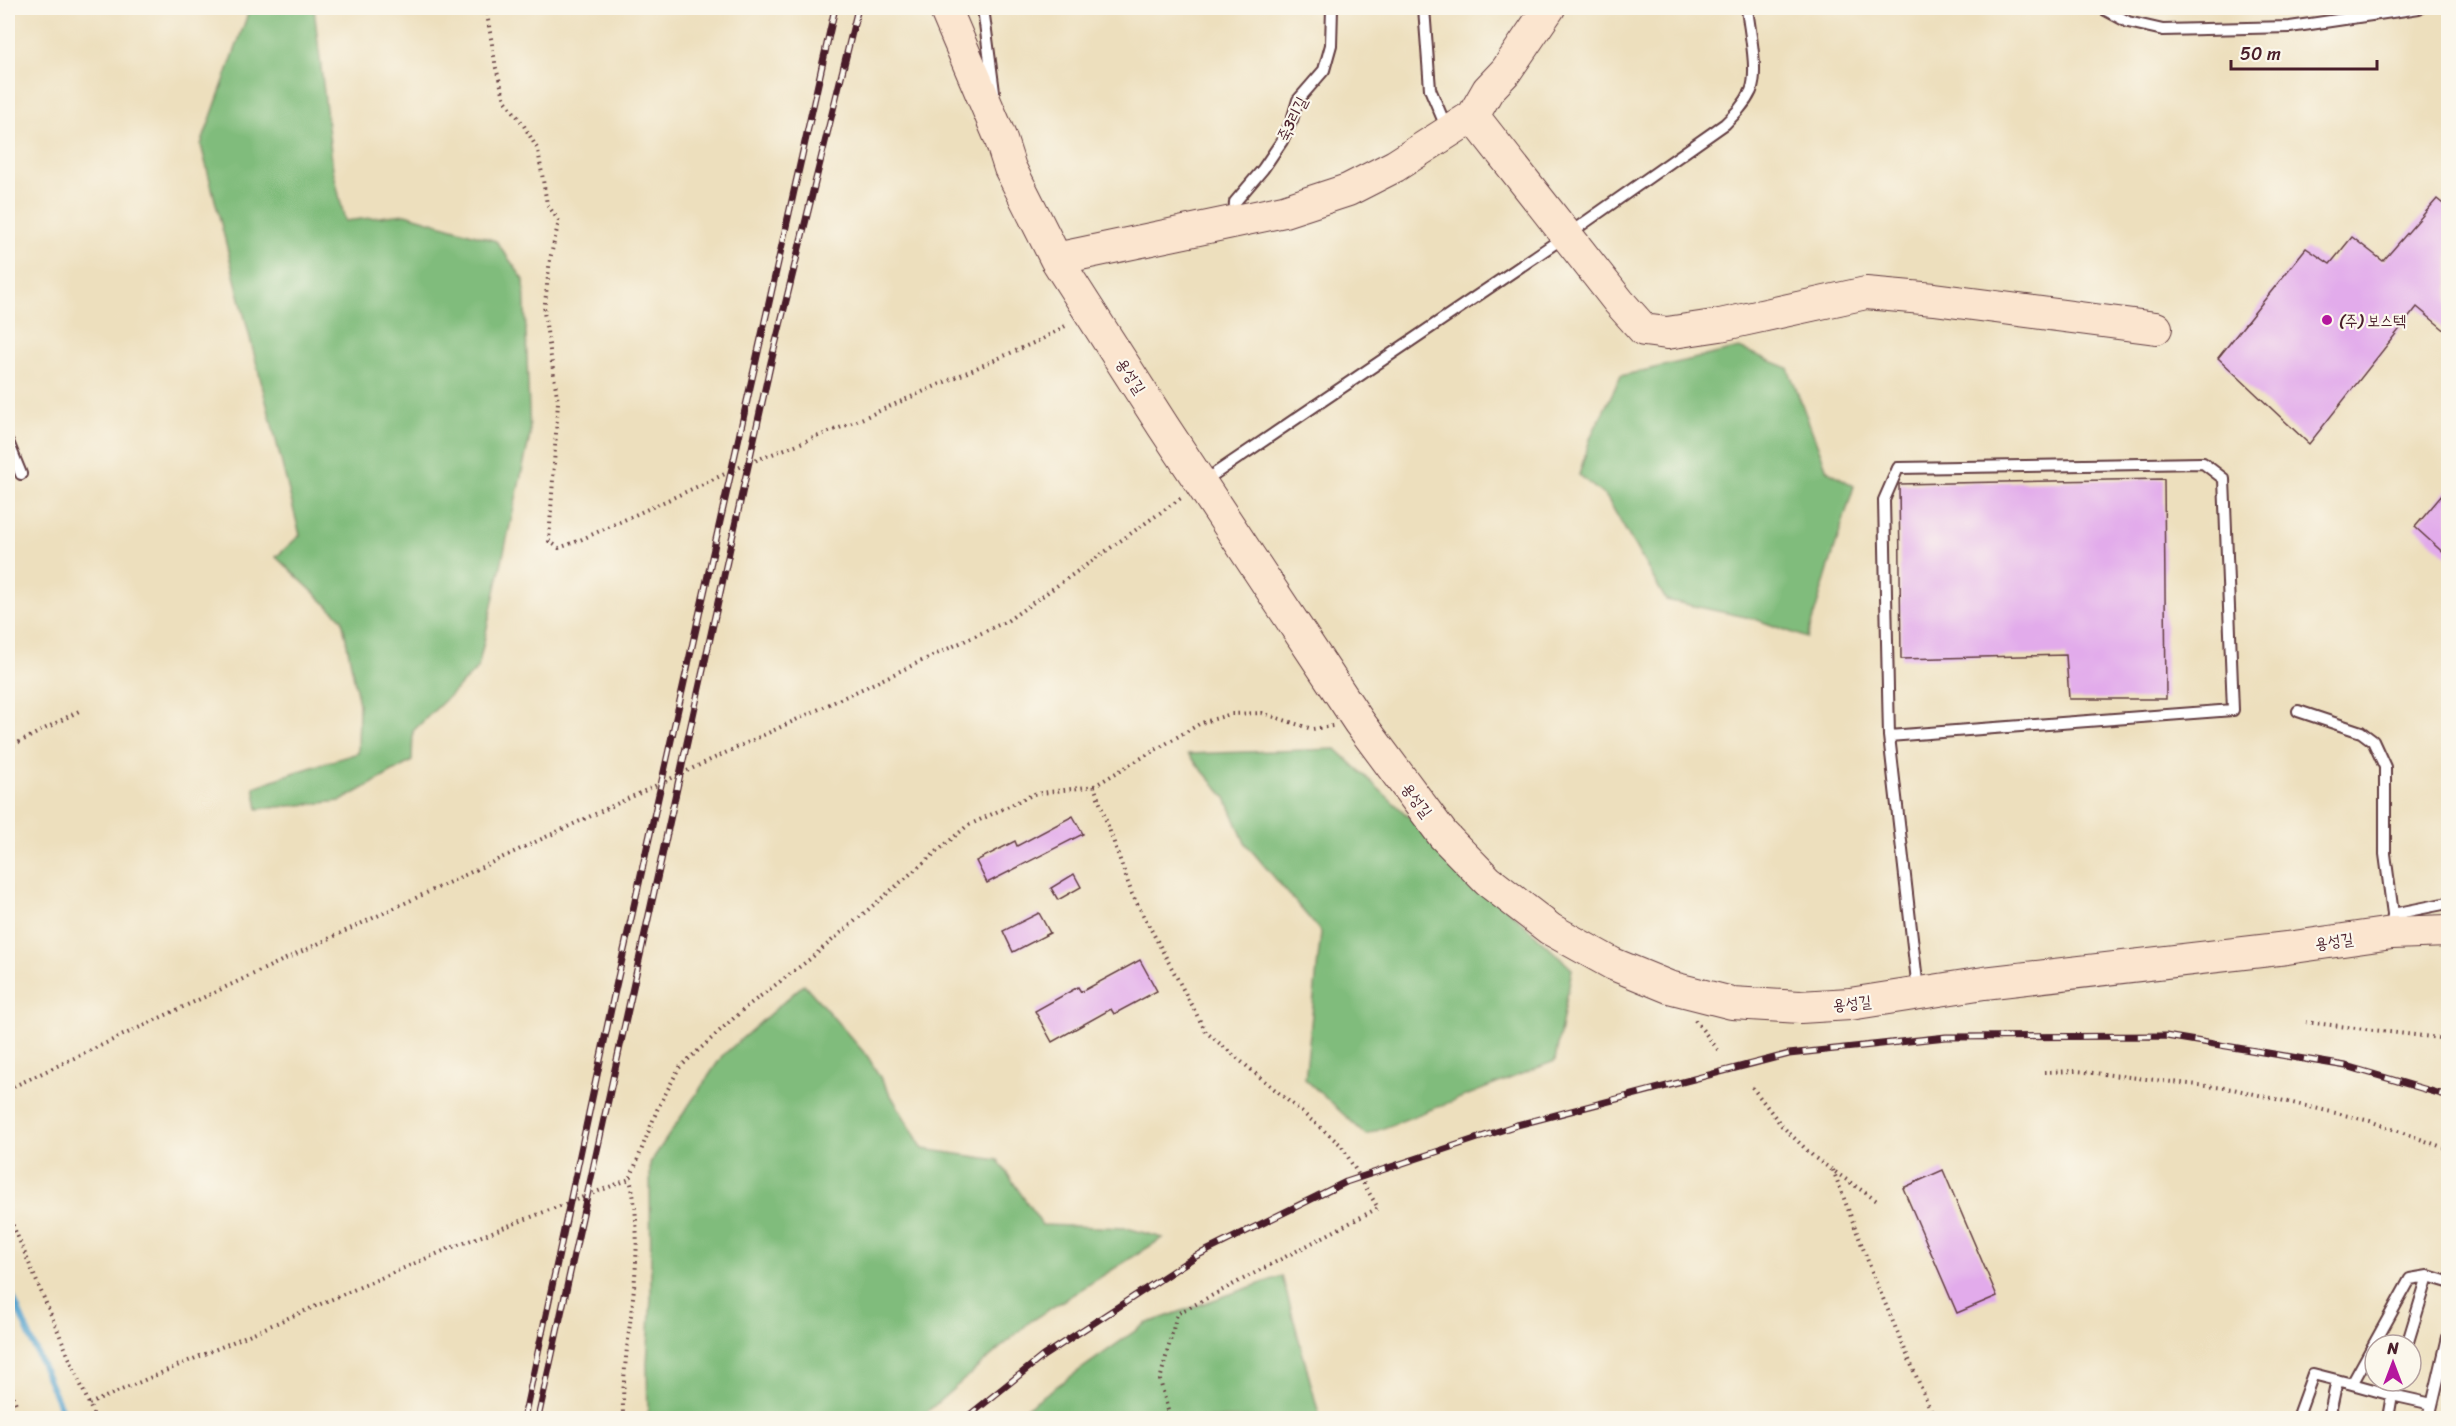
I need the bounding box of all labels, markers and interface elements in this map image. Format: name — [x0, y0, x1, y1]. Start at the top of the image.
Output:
scale bar — [2231, 33, 2376, 71]
text: 50 m — [2240, 38, 2281, 70]
street label: 죽3리길 — [1268, 91, 1316, 147]
place label: (주) 보스텍 — [2339, 306, 2406, 335]
marker: (주) 보스텍 — [2320, 313, 2334, 327]
street label: 용성길 — [1108, 352, 1154, 400]
street label: 용성길 — [1394, 776, 1440, 824]
street label: 용성길 — [2313, 924, 2355, 958]
street label: 용성길 — [1831, 987, 1873, 1019]
north arrow — [2363, 1333, 2423, 1393]
text: N — [2386, 1334, 2399, 1363]

